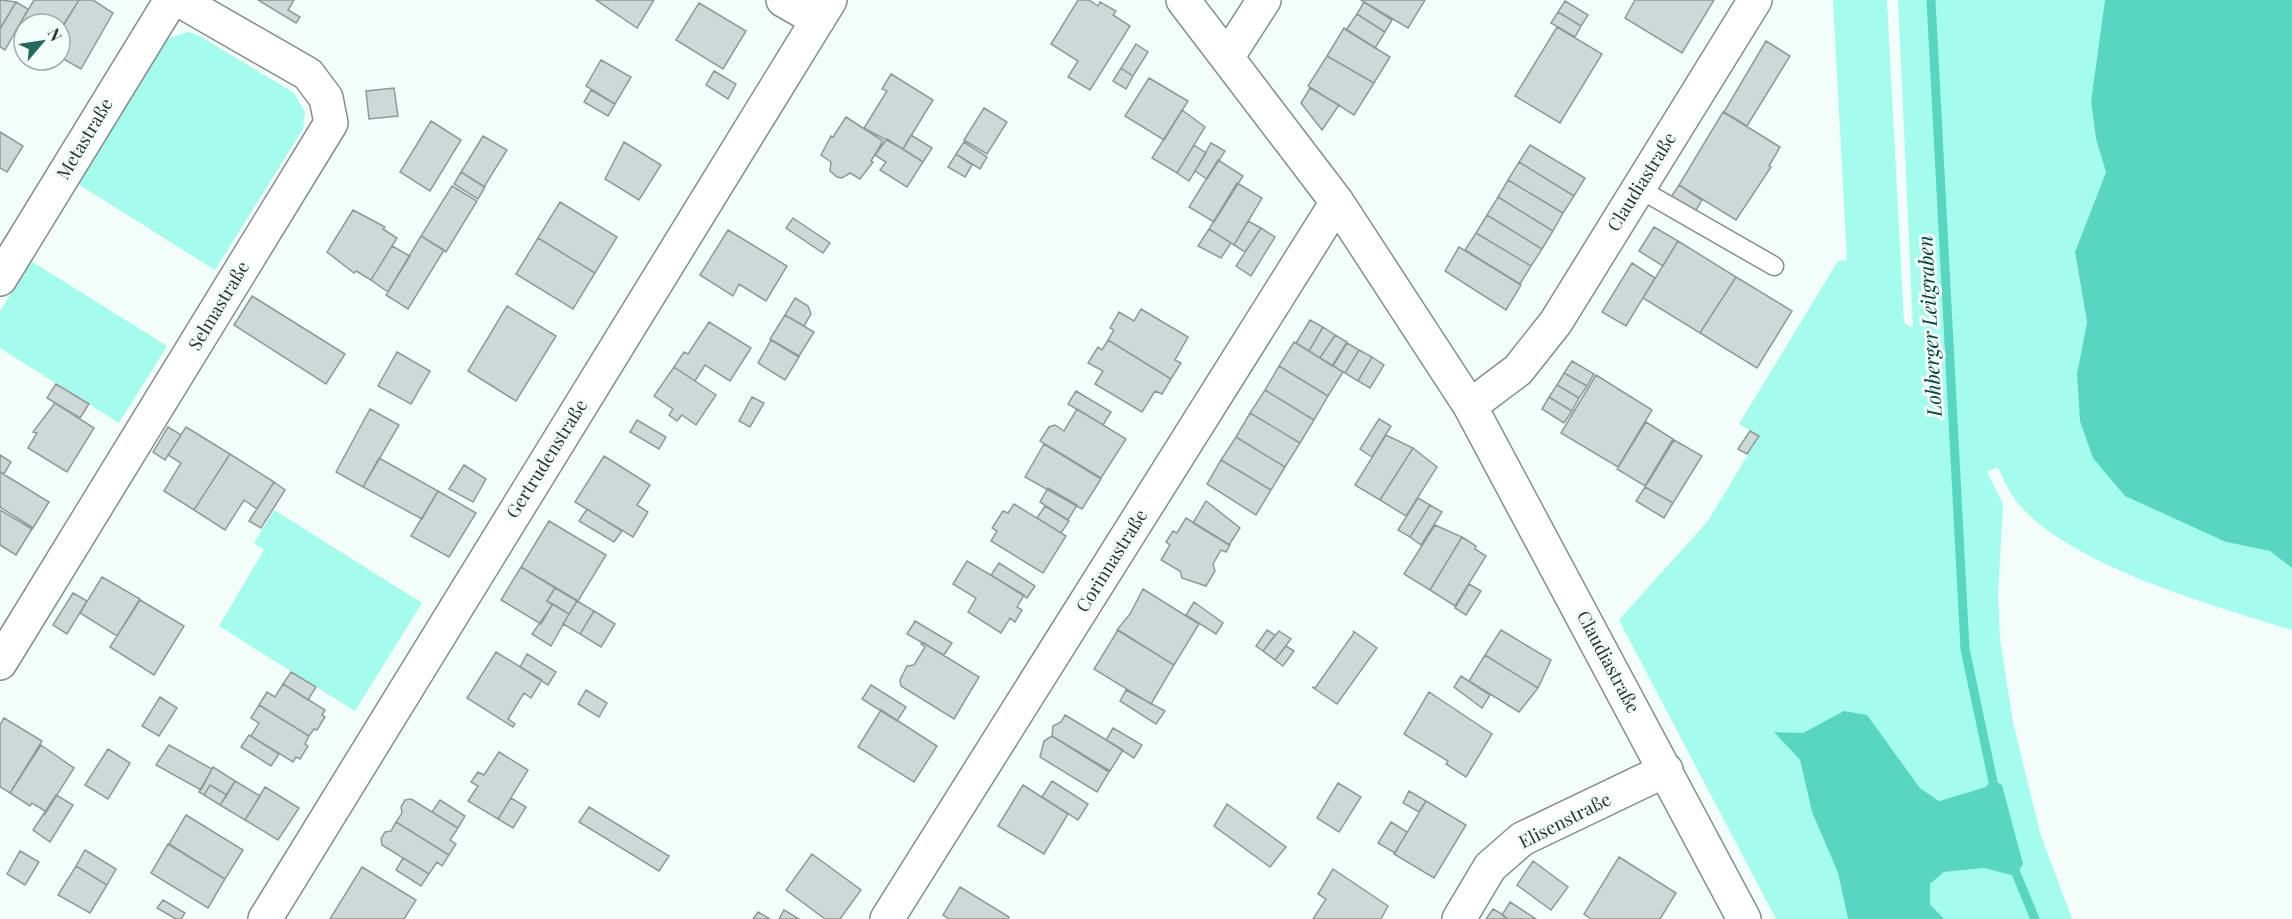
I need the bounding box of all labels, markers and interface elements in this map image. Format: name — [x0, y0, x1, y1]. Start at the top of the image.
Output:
north arrow — [12, 12, 72, 72]
text: N — [44, 24, 68, 45]
street label: Metastraße — [50, 93, 118, 184]
street label: Claudiastraße — [1601, 127, 1681, 236]
water label: Lohberger Leitgraben — [1910, 235, 1947, 418]
street label: Selmastraße — [182, 256, 254, 354]
street label: Gertrudenstraße — [500, 394, 592, 522]
street label: Corinnastraße — [1070, 505, 1152, 616]
street label: Claudiastraße — [1572, 606, 1646, 717]
street label: Elisenstraße — [1514, 787, 1615, 854]

